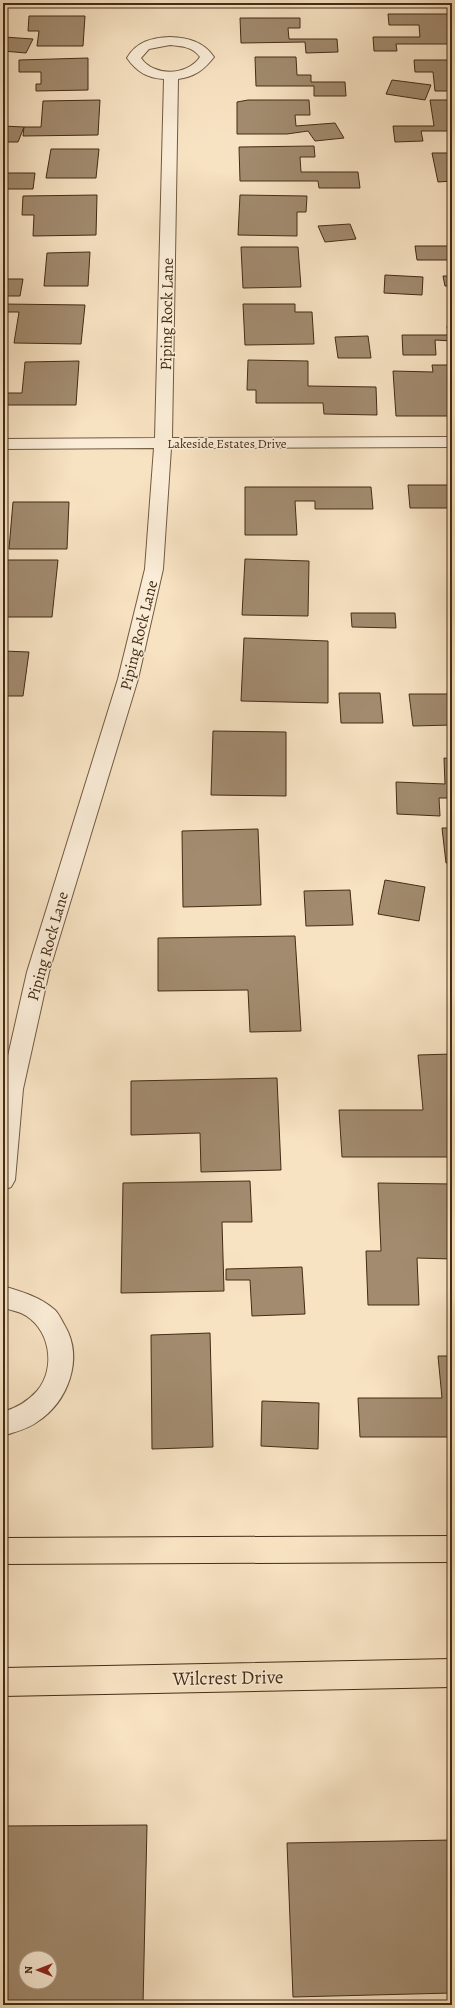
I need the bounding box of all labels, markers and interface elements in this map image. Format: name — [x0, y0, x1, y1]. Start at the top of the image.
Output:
street label: Piping Rock Lane — [155, 257, 179, 371]
street label: Lakeside Estates Drive — [167, 435, 287, 452]
street label: Piping Rock Lane — [115, 578, 163, 693]
street label: Piping Rock Lane — [22, 889, 74, 1004]
street label: Wilcrest Drive — [171, 1664, 284, 1692]
north arrow — [18, 1950, 58, 1990]
text: N — [21, 1966, 36, 1974]

